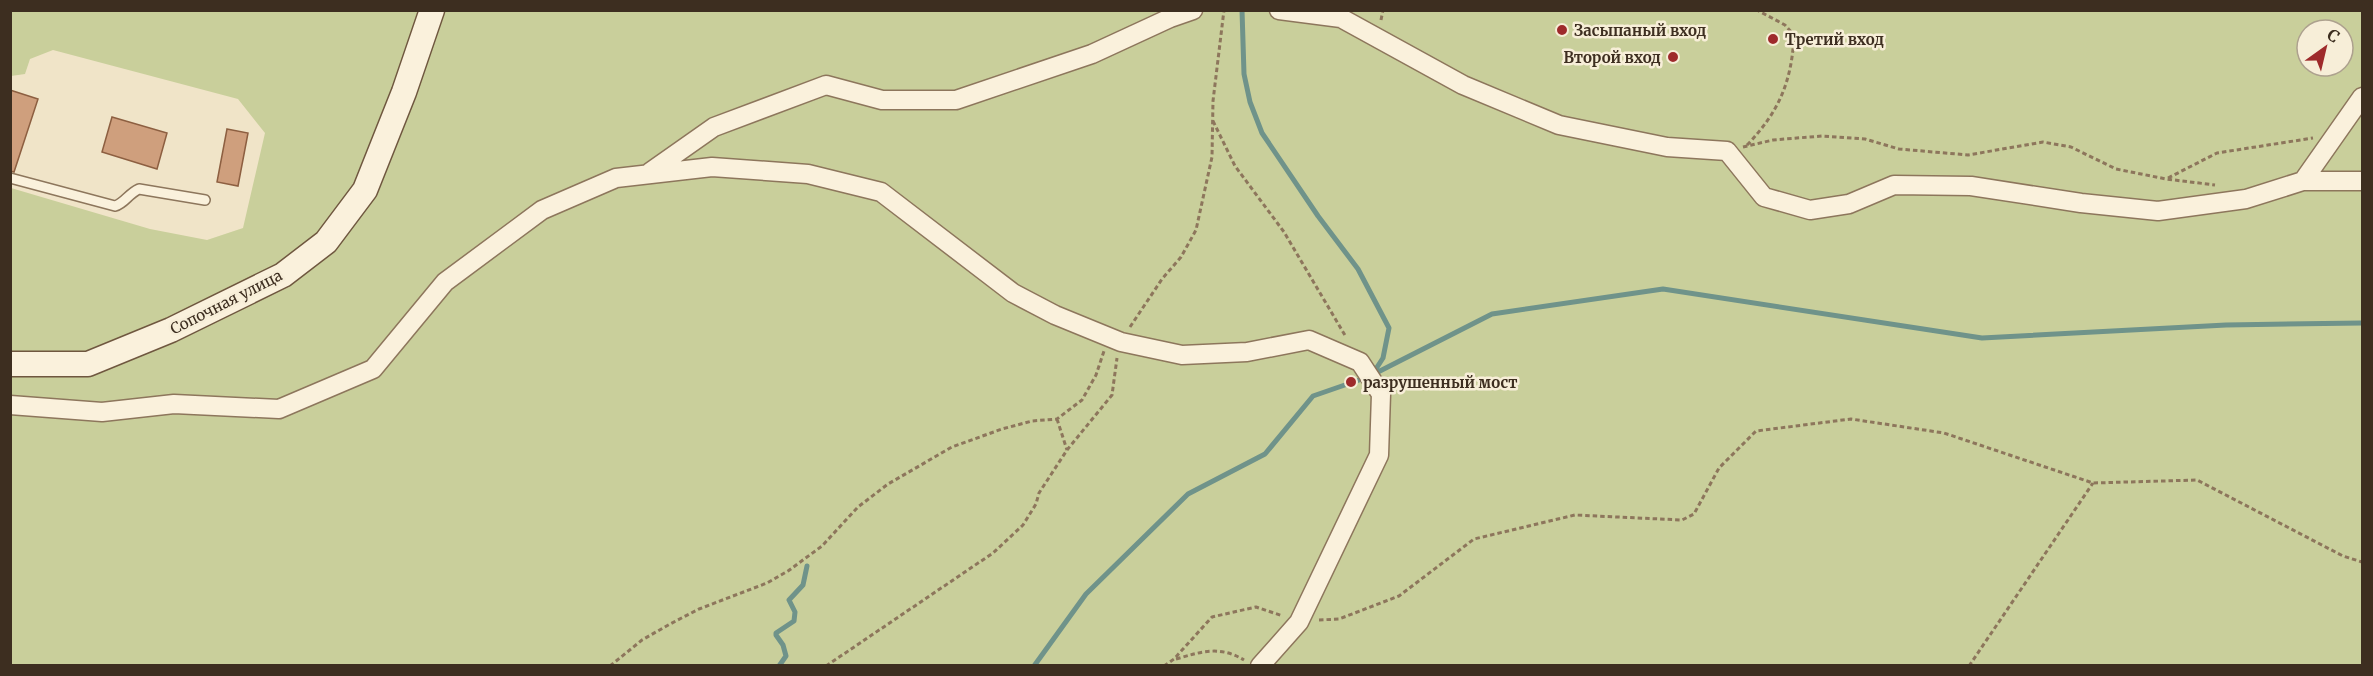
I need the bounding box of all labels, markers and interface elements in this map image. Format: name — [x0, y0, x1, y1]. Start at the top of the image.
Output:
north arrow — [2295, 18, 2355, 78]
place label: Засыпаный вход — [1574, 21, 1706, 40]
marker: Засыпаный вход — [1555, 23, 1569, 37]
text: С — [2323, 24, 2343, 47]
place label: Третий вход — [1785, 30, 1884, 49]
marker: Третий вход — [1766, 32, 1780, 46]
place label: Второй вход — [1563, 48, 1661, 67]
marker: Второй вход — [1666, 50, 1680, 64]
street label: Сопочная улица — [167, 266, 285, 338]
place label: разрушенный мост — [1363, 373, 1518, 392]
marker: разрушенный мост — [1344, 375, 1358, 389]

